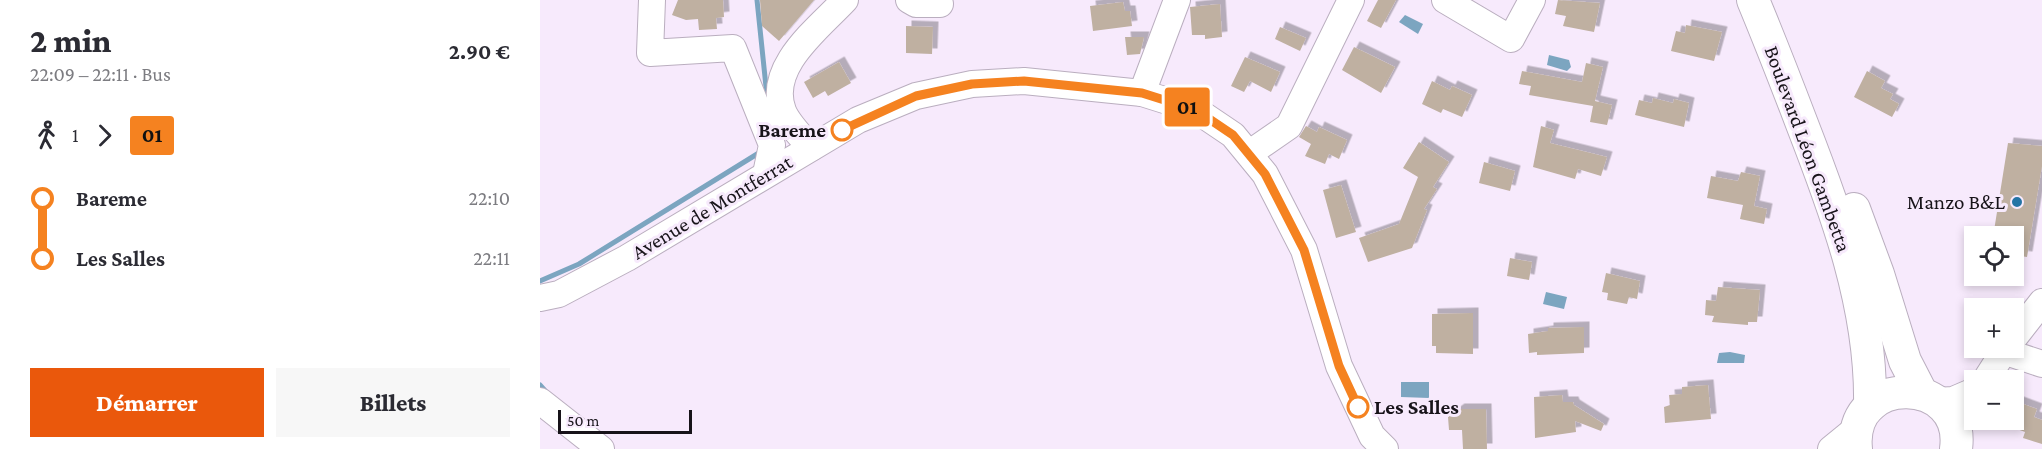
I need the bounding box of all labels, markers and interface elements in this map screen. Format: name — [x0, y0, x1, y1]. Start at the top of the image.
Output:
text: 2 min — [30, 22, 112, 59]
text: 2.90 € — [449, 39, 510, 64]
street label: Boulevard Léon Gambetta — [1759, 43, 1857, 256]
text: 22:09 – 22:11 · Bus — [30, 63, 171, 85]
line badge: 01 — [1160, 88, 1214, 126]
text: 01 — [1177, 95, 1197, 119]
place label: Bareme — [758, 118, 826, 142]
icon: walk — [30, 119, 63, 152]
icon: forward — [88, 119, 121, 152]
marker: Bareme — [831, 119, 853, 141]
text: 01 — [142, 123, 162, 147]
text: 1 — [72, 124, 79, 146]
street label: Avenue de Montferrat — [628, 149, 797, 264]
text: Bareme — [76, 186, 147, 211]
text: 22:10 — [469, 187, 510, 209]
place label: Manzo B&L — [1907, 190, 2006, 214]
marker: Manzo B&L — [2010, 195, 2024, 209]
map controls — [1964, 226, 2024, 430]
button: locate — [1964, 226, 2024, 286]
text: Les Salles — [76, 246, 165, 271]
text: 22:11 — [473, 247, 510, 269]
button: + — [1964, 298, 2024, 358]
button: Démarrer — [30, 368, 264, 437]
button: Billets — [276, 368, 510, 437]
button: − — [1964, 370, 2024, 430]
place label: Les Salles — [1374, 395, 1459, 419]
marker: Les Salles — [1347, 396, 1369, 418]
scale bar — [558, 407, 692, 434]
text: 50 m — [567, 412, 599, 429]

